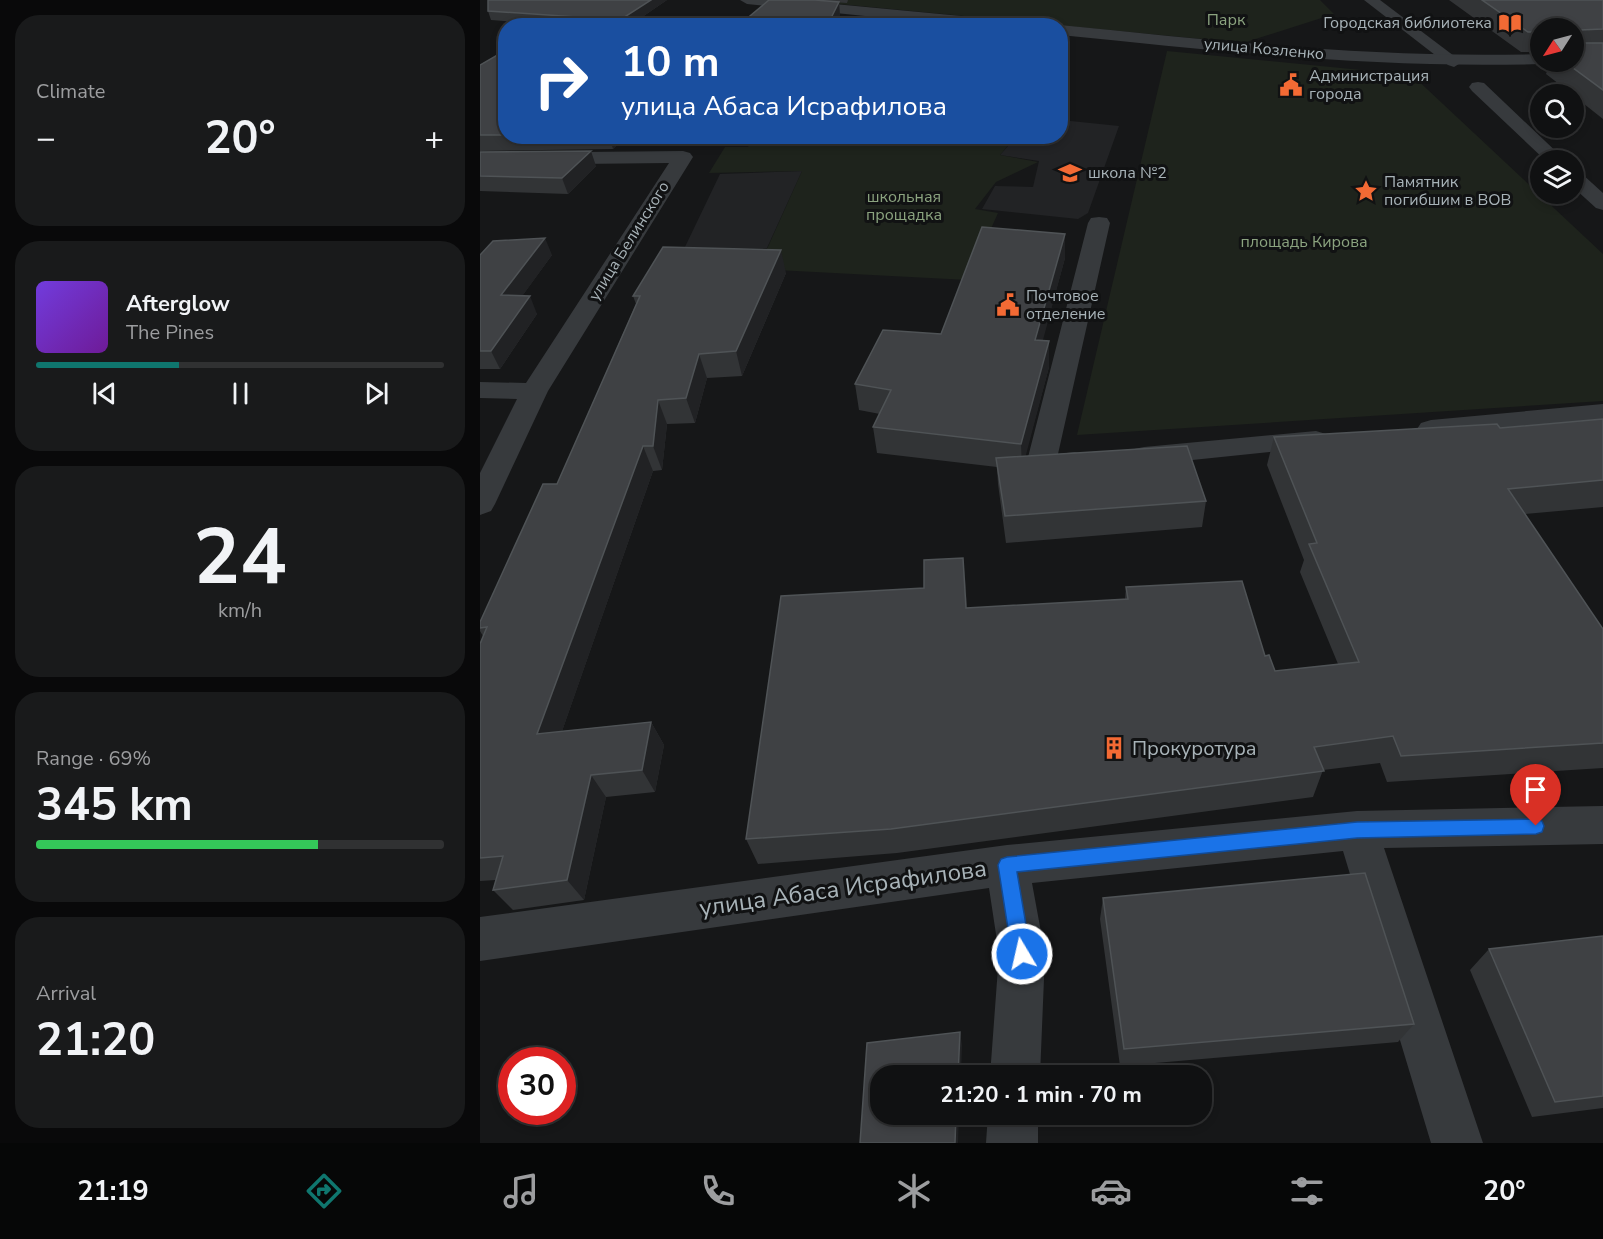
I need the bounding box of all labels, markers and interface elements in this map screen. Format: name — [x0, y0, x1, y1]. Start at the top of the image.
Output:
park label: Парк — [1207, 9, 1246, 31]
library icon: Городская библиотека — [1497, 10, 1523, 36]
place label: Городская библиотека — [1323, 12, 1492, 34]
north arrow — [1530, 18, 1584, 72]
map controls — [1530, 18, 1584, 204]
street label: улица Козленко — [1203, 33, 1325, 65]
text: 10 m — [621, 34, 720, 91]
icon: right — [522, 42, 600, 120]
place label: Администрация города — [1309, 65, 1429, 105]
public building icon: Администрация города — [1278, 72, 1304, 98]
text: Climate — [36, 78, 105, 105]
button: search — [1530, 84, 1584, 138]
text: улица Абаса Исрафилова — [621, 88, 947, 125]
text: 20° — [204, 108, 276, 169]
text: − — [36, 116, 56, 161]
text: + — [424, 116, 444, 161]
button: layers — [1530, 150, 1584, 204]
school or university icon: школа №2 — [1057, 160, 1083, 186]
place label: школа №2 — [1088, 162, 1167, 184]
place label: Памятник погибшим в ВОВ — [1384, 171, 1511, 211]
street label: улица Белинского — [583, 177, 675, 305]
place icon: Памятник погибшим в ВОВ — [1353, 178, 1379, 204]
park label: школьная прощадка — [866, 186, 942, 226]
park label: площадь Кирова — [1240, 231, 1368, 253]
place label: Почтовое отделение — [1026, 285, 1106, 325]
text: Afterglow — [126, 289, 230, 319]
public building icon: Почтовое отделение — [995, 292, 1021, 318]
text: The Pines — [126, 319, 214, 346]
icon: previous — [88, 377, 121, 410]
icon: pause — [224, 377, 257, 410]
icon: next — [360, 377, 393, 410]
text: 24 — [193, 504, 287, 611]
text: km/h — [218, 597, 262, 624]
building icon: Прокуротура — [1101, 735, 1127, 761]
place label: Прокуротура — [1132, 735, 1257, 762]
text: Range · 69% — [36, 745, 151, 772]
pin — [1510, 764, 1561, 826]
icon: arrive — [1519, 773, 1552, 806]
text: 345 km — [36, 775, 193, 836]
street label: улица Абаса Исрафилова — [697, 852, 989, 924]
position arrow — [990, 922, 1054, 986]
text: Arrival — [36, 980, 96, 1007]
text: 21:20 — [36, 1010, 155, 1071]
speed limit sign: 30 — [498, 1047, 576, 1125]
text: 21:20 · 1 min · 70 m — [940, 1080, 1142, 1110]
icon: directions — [303, 1170, 345, 1212]
icon: music — [500, 1170, 542, 1212]
icon: phone — [697, 1170, 739, 1212]
icon: climate — [893, 1170, 935, 1212]
icon: car — [1090, 1170, 1132, 1212]
icon: filters — [1286, 1170, 1328, 1212]
text: 21:19 — [77, 1173, 149, 1210]
text: 20° — [1483, 1173, 1526, 1210]

